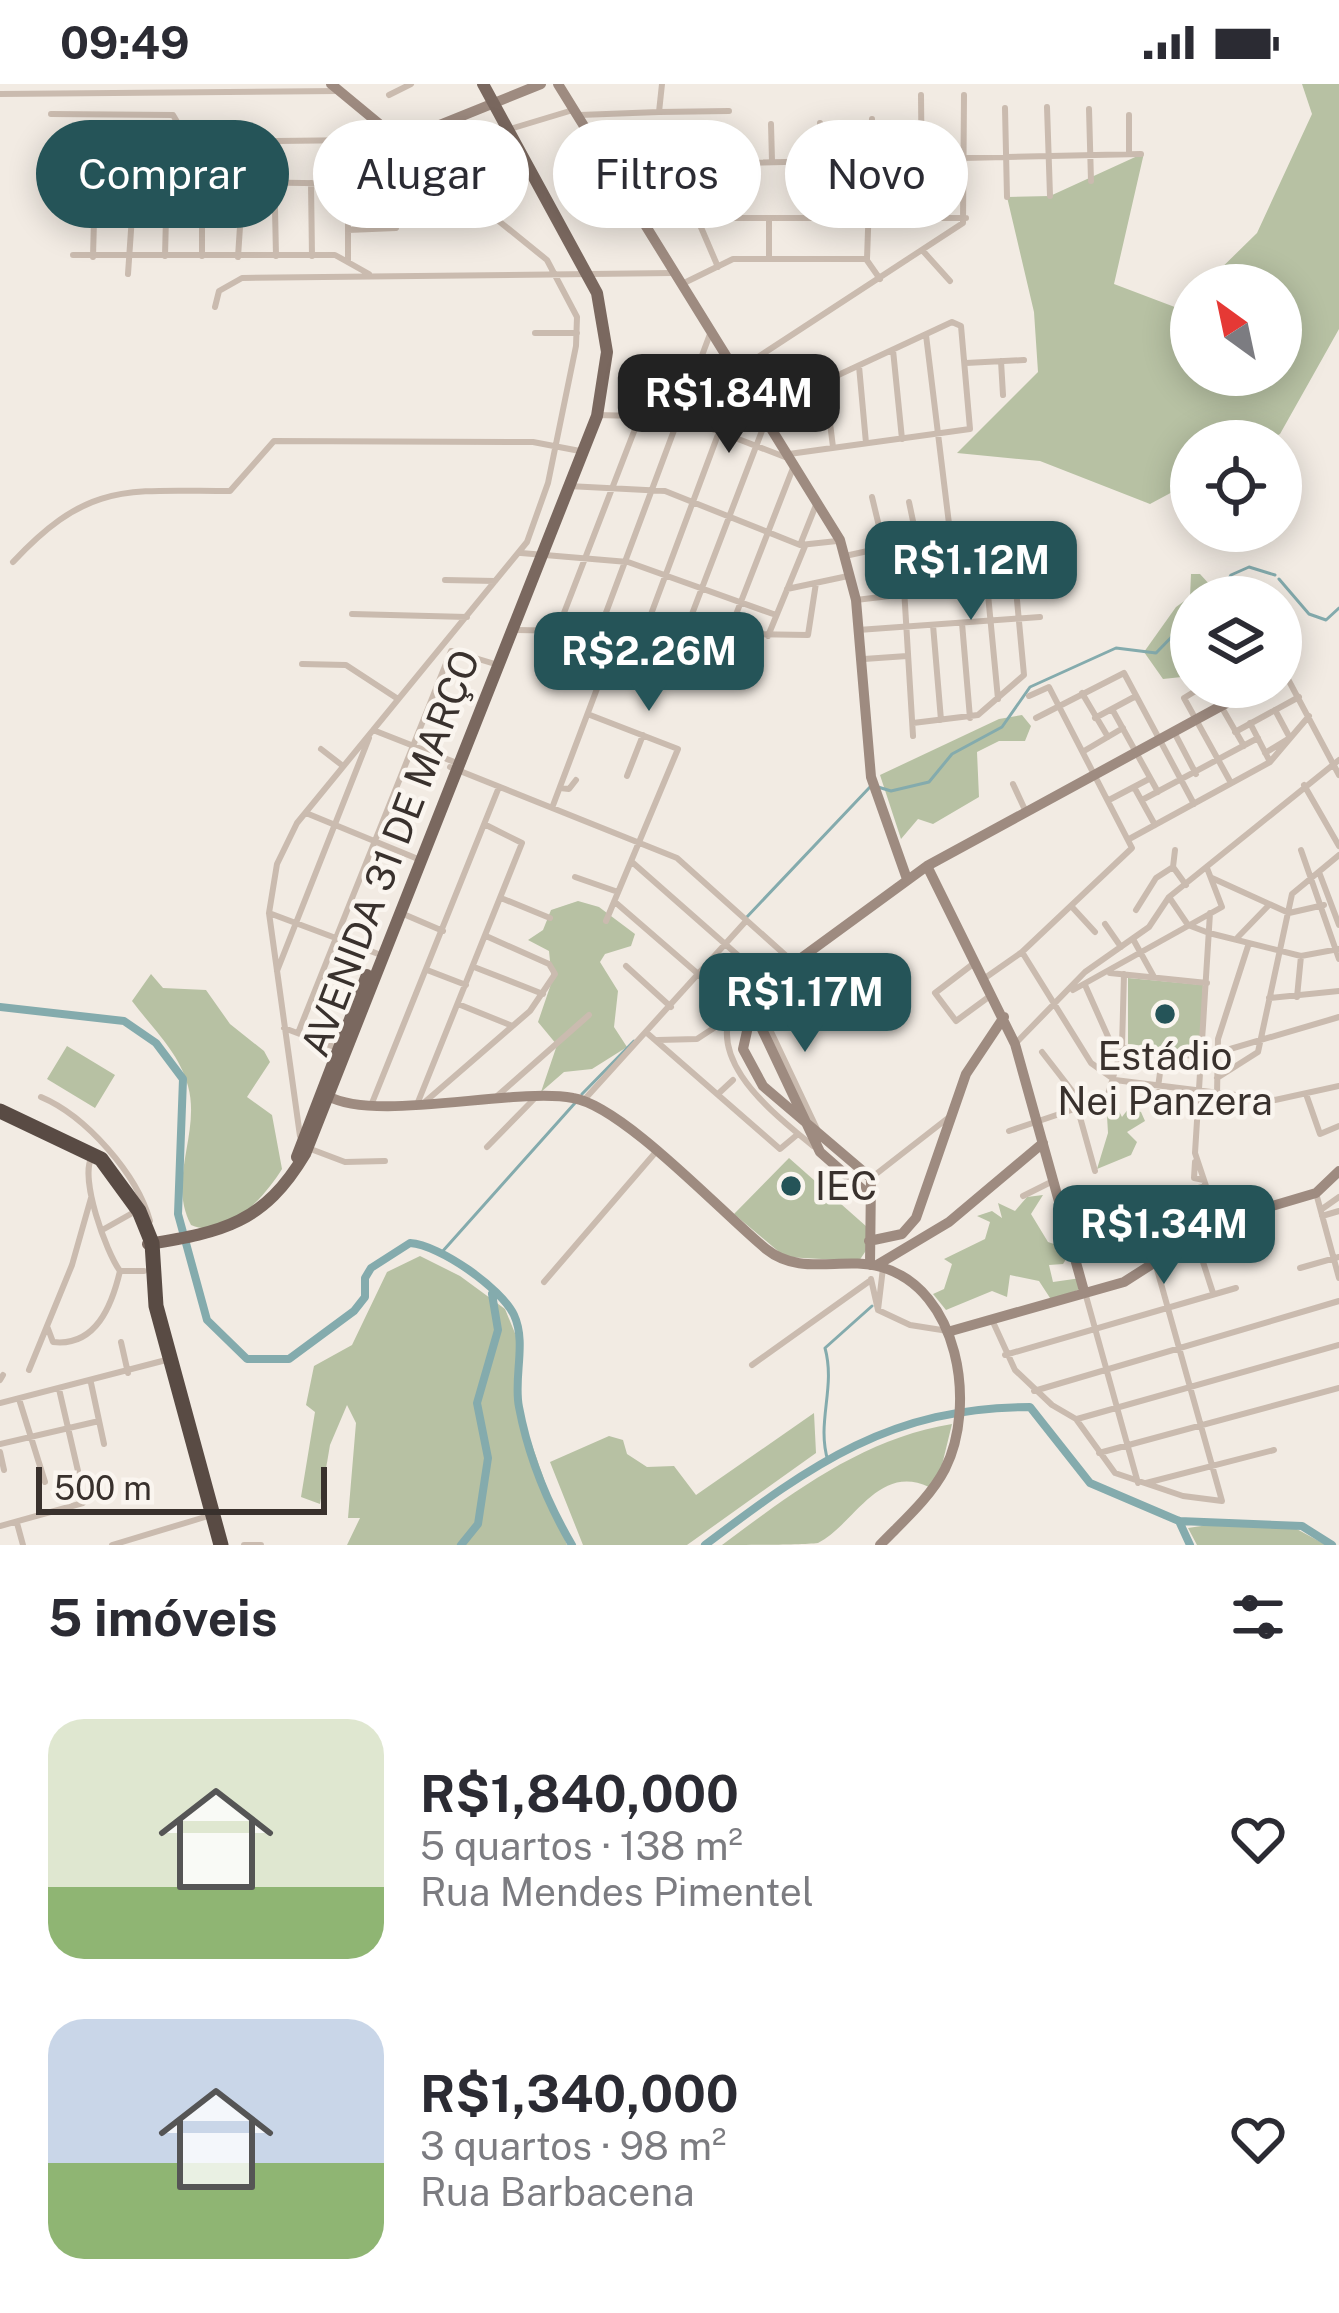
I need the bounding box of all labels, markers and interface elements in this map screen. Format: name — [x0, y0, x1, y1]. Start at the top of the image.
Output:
text: 09:49 — [60, 16, 190, 69]
chip: Comprar — [36, 120, 289, 228]
chip: Alugar — [313, 120, 529, 228]
chip: Filtros — [553, 120, 761, 228]
chip: Novo — [785, 120, 968, 228]
north arrow — [1170, 264, 1302, 396]
map controls — [1170, 264, 1302, 708]
pin: R$1.84M — [618, 354, 840, 456]
text: R$1.84M — [645, 370, 813, 416]
button: locate — [1170, 420, 1302, 552]
pin: R$1.12M — [860, 521, 1082, 623]
text: R$1.12M — [892, 537, 1050, 583]
button: layers — [1170, 576, 1302, 708]
pin: R$2.26M — [538, 612, 760, 714]
text: R$2.26M — [561, 628, 737, 674]
street label: AVENIDA 31 DE MARÇO — [291, 643, 489, 1063]
pin: R$1.17M — [694, 953, 916, 1055]
text: R$1.17M — [726, 969, 884, 1015]
marker: Estádio Nei Panzera — [1152, 1001, 1178, 1027]
place label: Estádio Nei Panzera — [1057, 1033, 1273, 1124]
place label: IEC — [815, 1163, 877, 1209]
marker: IEC — [778, 1173, 804, 1199]
pin: R$1.34M — [1053, 1185, 1275, 1287]
text: R$1.34M — [1080, 1201, 1248, 1247]
scale bar — [36, 1461, 327, 1514]
text: 500 m — [54, 1469, 152, 1507]
icon: filters — [1225, 1584, 1291, 1650]
text: 5 imóveis — [48, 1588, 278, 1647]
text: R$1,840,000 — [420, 1764, 739, 1823]
icon: home — [144, 1767, 288, 1911]
icon: heart — [1225, 1806, 1291, 1872]
text: 5 quartos · 138 m² — [420, 1823, 743, 1869]
text: Rua Mendes Pimentel — [420, 1869, 814, 1915]
text: R$1,340,000 — [420, 2064, 739, 2123]
icon: home — [144, 2067, 288, 2211]
icon: heart — [1225, 2106, 1291, 2172]
text: 3 quartos · 98 m² — [420, 2123, 726, 2169]
text: Rua Barbacena — [420, 2169, 694, 2215]

